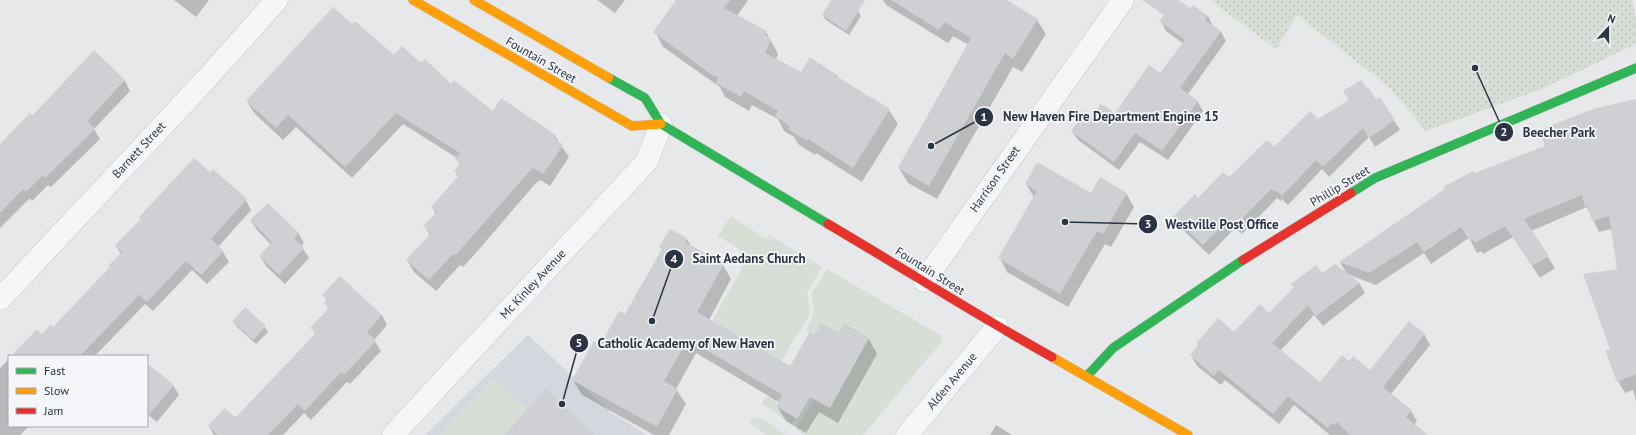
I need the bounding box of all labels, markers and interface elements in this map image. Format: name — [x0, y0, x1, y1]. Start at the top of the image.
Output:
north arrow — [1588, 8, 1628, 48]
text: N — [1606, 11, 1617, 26]
street label: Fountain Street — [503, 33, 579, 86]
callout: New Haven Fire Department Engine 15 — [974, 104, 1227, 129]
text: New Haven Fire Department Engine 15 — [1003, 108, 1219, 125]
text: 1 — [981, 109, 987, 124]
street label: Barnett Street — [109, 118, 169, 181]
callout: Beecher Park — [1494, 120, 1603, 145]
text: 2 — [1501, 124, 1507, 139]
text: Beecher Park — [1523, 124, 1596, 141]
street label: Harrison Street — [966, 143, 1023, 215]
street label: Phillip Street — [1307, 162, 1372, 209]
callout: Westville Post Office — [1138, 212, 1287, 237]
text: 3 — [1145, 216, 1151, 231]
text: Westville Post Office — [1165, 216, 1279, 233]
street label: Fountain Street — [893, 243, 968, 298]
street label: Mc Kinley Avenue — [497, 246, 569, 322]
callout: Saint Aedans Church — [664, 246, 814, 271]
text: Saint Aedans Church — [692, 250, 806, 267]
text: 4 — [671, 251, 678, 266]
callout: Catholic Academy of New Haven — [569, 331, 783, 356]
text: 5 — [576, 335, 582, 350]
text: Catholic Academy of New Haven — [598, 335, 774, 352]
street label: Alden Avenue — [923, 349, 980, 412]
legend — [8, 355, 148, 427]
text: Fast — [44, 363, 65, 378]
text: Slow — [44, 383, 69, 398]
text: Jam — [43, 403, 63, 418]

